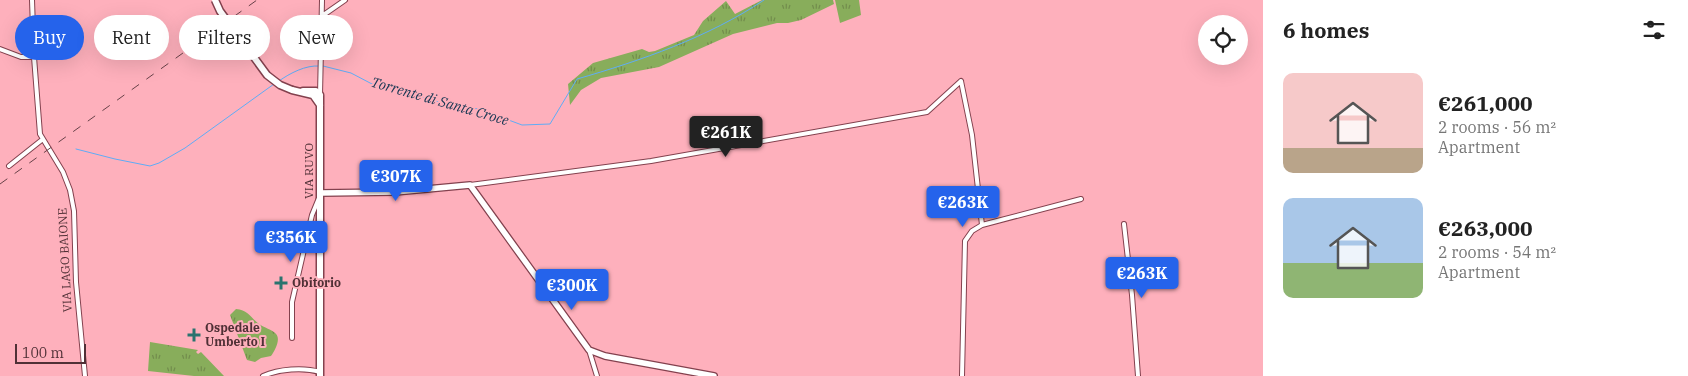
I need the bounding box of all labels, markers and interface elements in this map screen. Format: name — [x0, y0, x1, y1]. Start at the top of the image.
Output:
chip: Buy — [15, 15, 84, 60]
chip: Rent — [94, 15, 169, 60]
chip: Filters — [179, 15, 270, 60]
chip: New — [280, 15, 353, 60]
map controls — [1198, 15, 1248, 65]
button: locate — [1198, 15, 1248, 65]
text: 6 homes — [1283, 16, 1369, 44]
icon: filters — [1640, 16, 1668, 44]
water label: Torrente di Santa Croce — [369, 73, 512, 129]
text: €261,000 — [1438, 89, 1533, 117]
icon: home — [1323, 93, 1383, 153]
pin: €261K — [691, 116, 761, 158]
text: 2 rooms · 56 m² — [1438, 117, 1556, 137]
text: €261K — [700, 122, 752, 142]
text: Apartment — [1438, 137, 1520, 157]
street label: VIA RUVO — [301, 143, 316, 199]
pin: €307K — [361, 160, 431, 202]
text: €307K — [370, 166, 422, 186]
pin: €263K — [928, 186, 998, 228]
text: €263K — [937, 192, 989, 212]
street label: VIA LAGO BAIONE — [54, 208, 75, 313]
text: €263,000 — [1438, 214, 1533, 242]
icon: home — [1323, 218, 1383, 278]
pin: €356K — [256, 220, 326, 263]
text: €356K — [265, 227, 317, 247]
text: 2 rooms · 54 m² — [1438, 242, 1556, 262]
pin: €263K — [1107, 256, 1177, 299]
text: Apartment — [1438, 262, 1520, 282]
text: €263K — [1116, 263, 1168, 283]
pin: €300K — [537, 268, 607, 311]
place label: Obitorio — [292, 275, 341, 290]
text: €300K — [546, 275, 598, 295]
marker: Obitorio — [274, 276, 288, 290]
place label: Ospedale Umberto I — [205, 320, 266, 349]
marker: Ospedale Umberto I — [187, 328, 201, 342]
scale bar — [15, 341, 86, 364]
text: 100 m — [22, 344, 64, 362]

